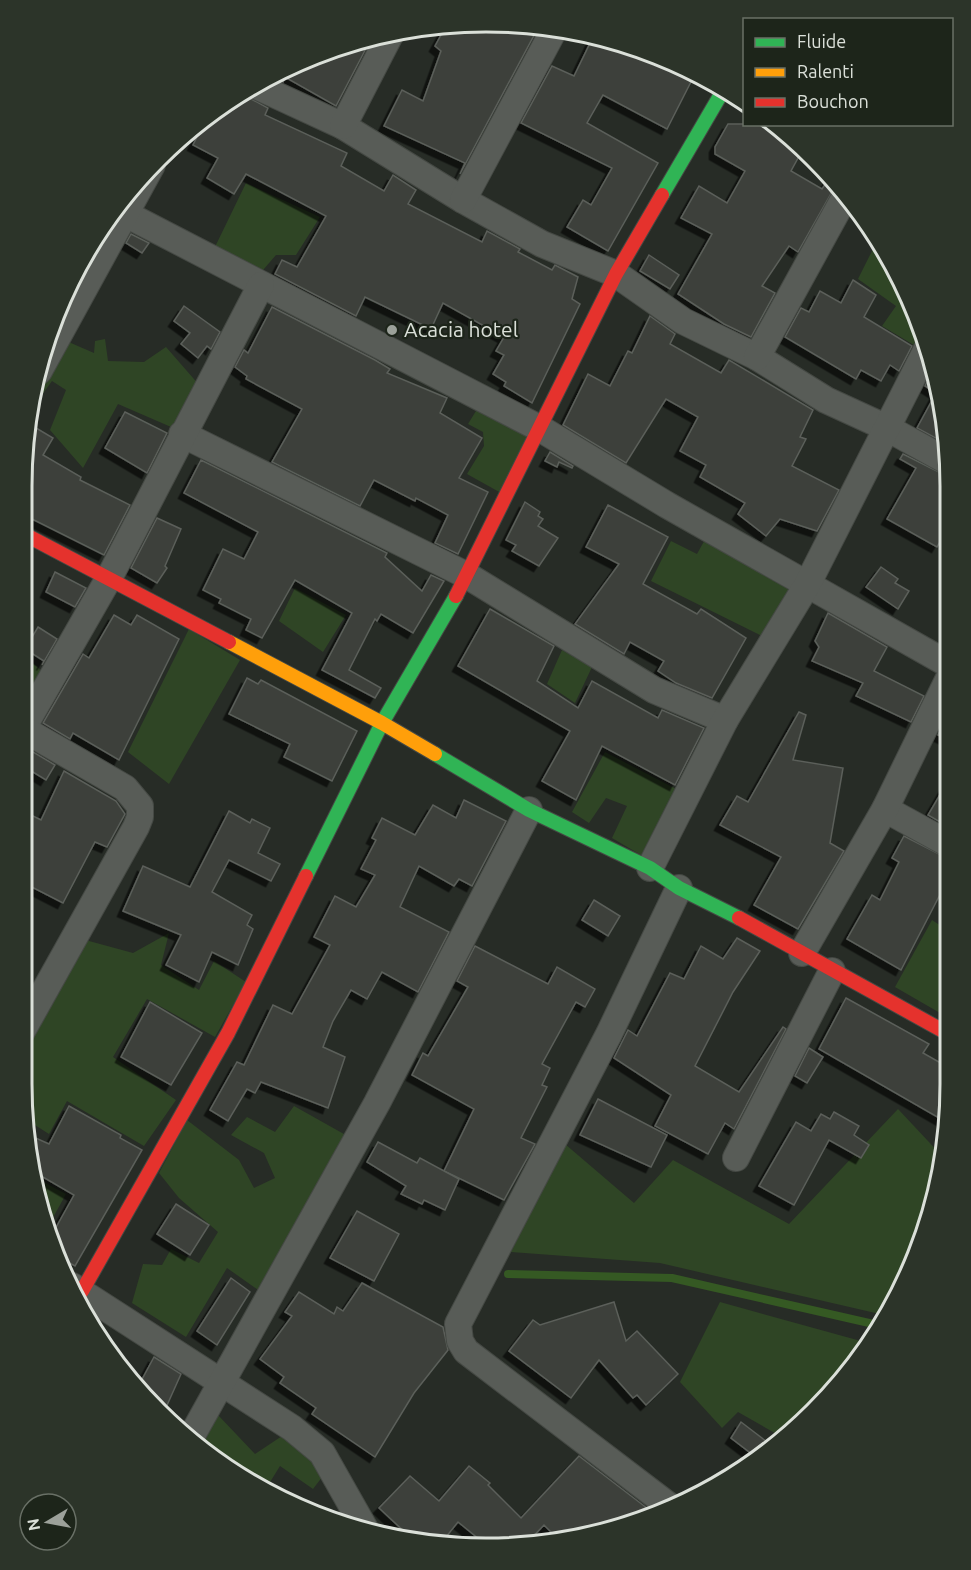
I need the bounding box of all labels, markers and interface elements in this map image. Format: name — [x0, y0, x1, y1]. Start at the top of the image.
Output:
legend — [743, 18, 953, 126]
text: Fluide — [797, 31, 846, 51]
text: Ralenti — [797, 61, 854, 81]
text: Bouchon — [797, 91, 869, 111]
place label: Acacia hotel — [404, 317, 518, 341]
marker: Acacia hotel — [385, 323, 399, 337]
north arrow — [18, 1492, 78, 1552]
text: N — [23, 1517, 43, 1532]

